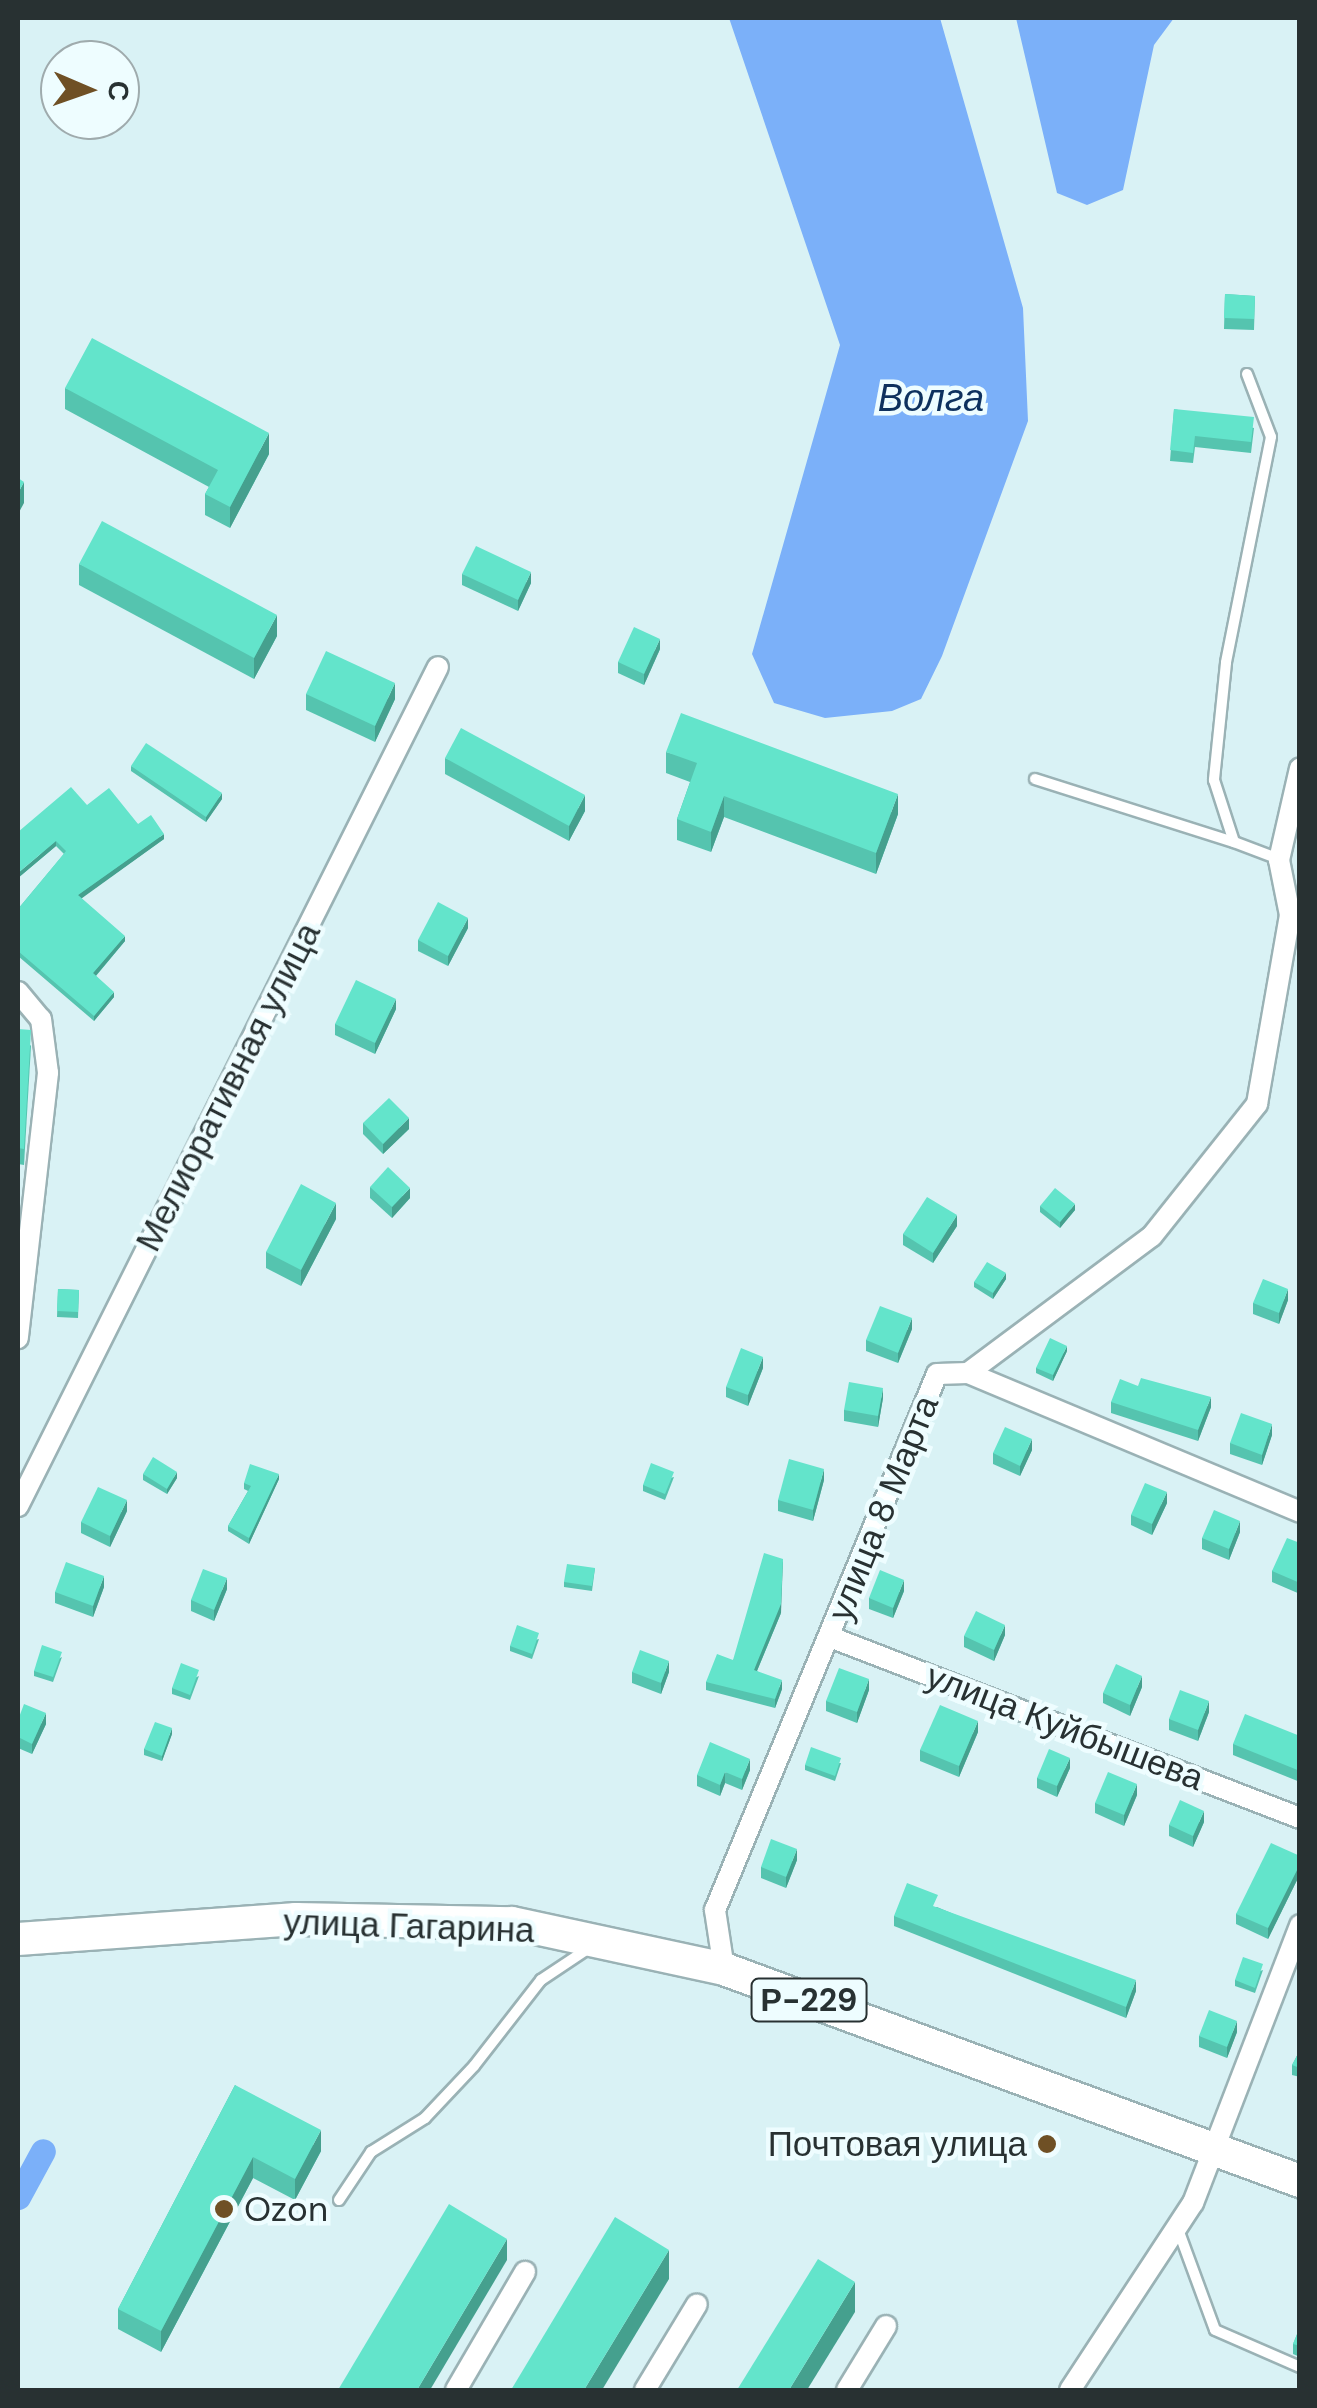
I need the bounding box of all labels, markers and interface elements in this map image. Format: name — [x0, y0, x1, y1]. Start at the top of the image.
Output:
north arrow — [40, 40, 140, 140]
text: С — [100, 80, 137, 102]
water label: Волга — [878, 376, 984, 422]
street label: Мелиоративная улица — [127, 916, 329, 1258]
street label: улица 8 Марта — [819, 1389, 947, 1627]
street label: улица Куйбышева — [921, 1655, 1209, 1799]
street label: улица Гагарина — [283, 1901, 535, 1951]
road number: Р-229 — [749, 1973, 869, 2027]
place label: Почтовая улица — [768, 2123, 1027, 2165]
marker: Почтовая улица — [1036, 2133, 1058, 2155]
place label: Ozon — [244, 2188, 328, 2230]
marker: Ozon — [213, 2198, 235, 2220]

